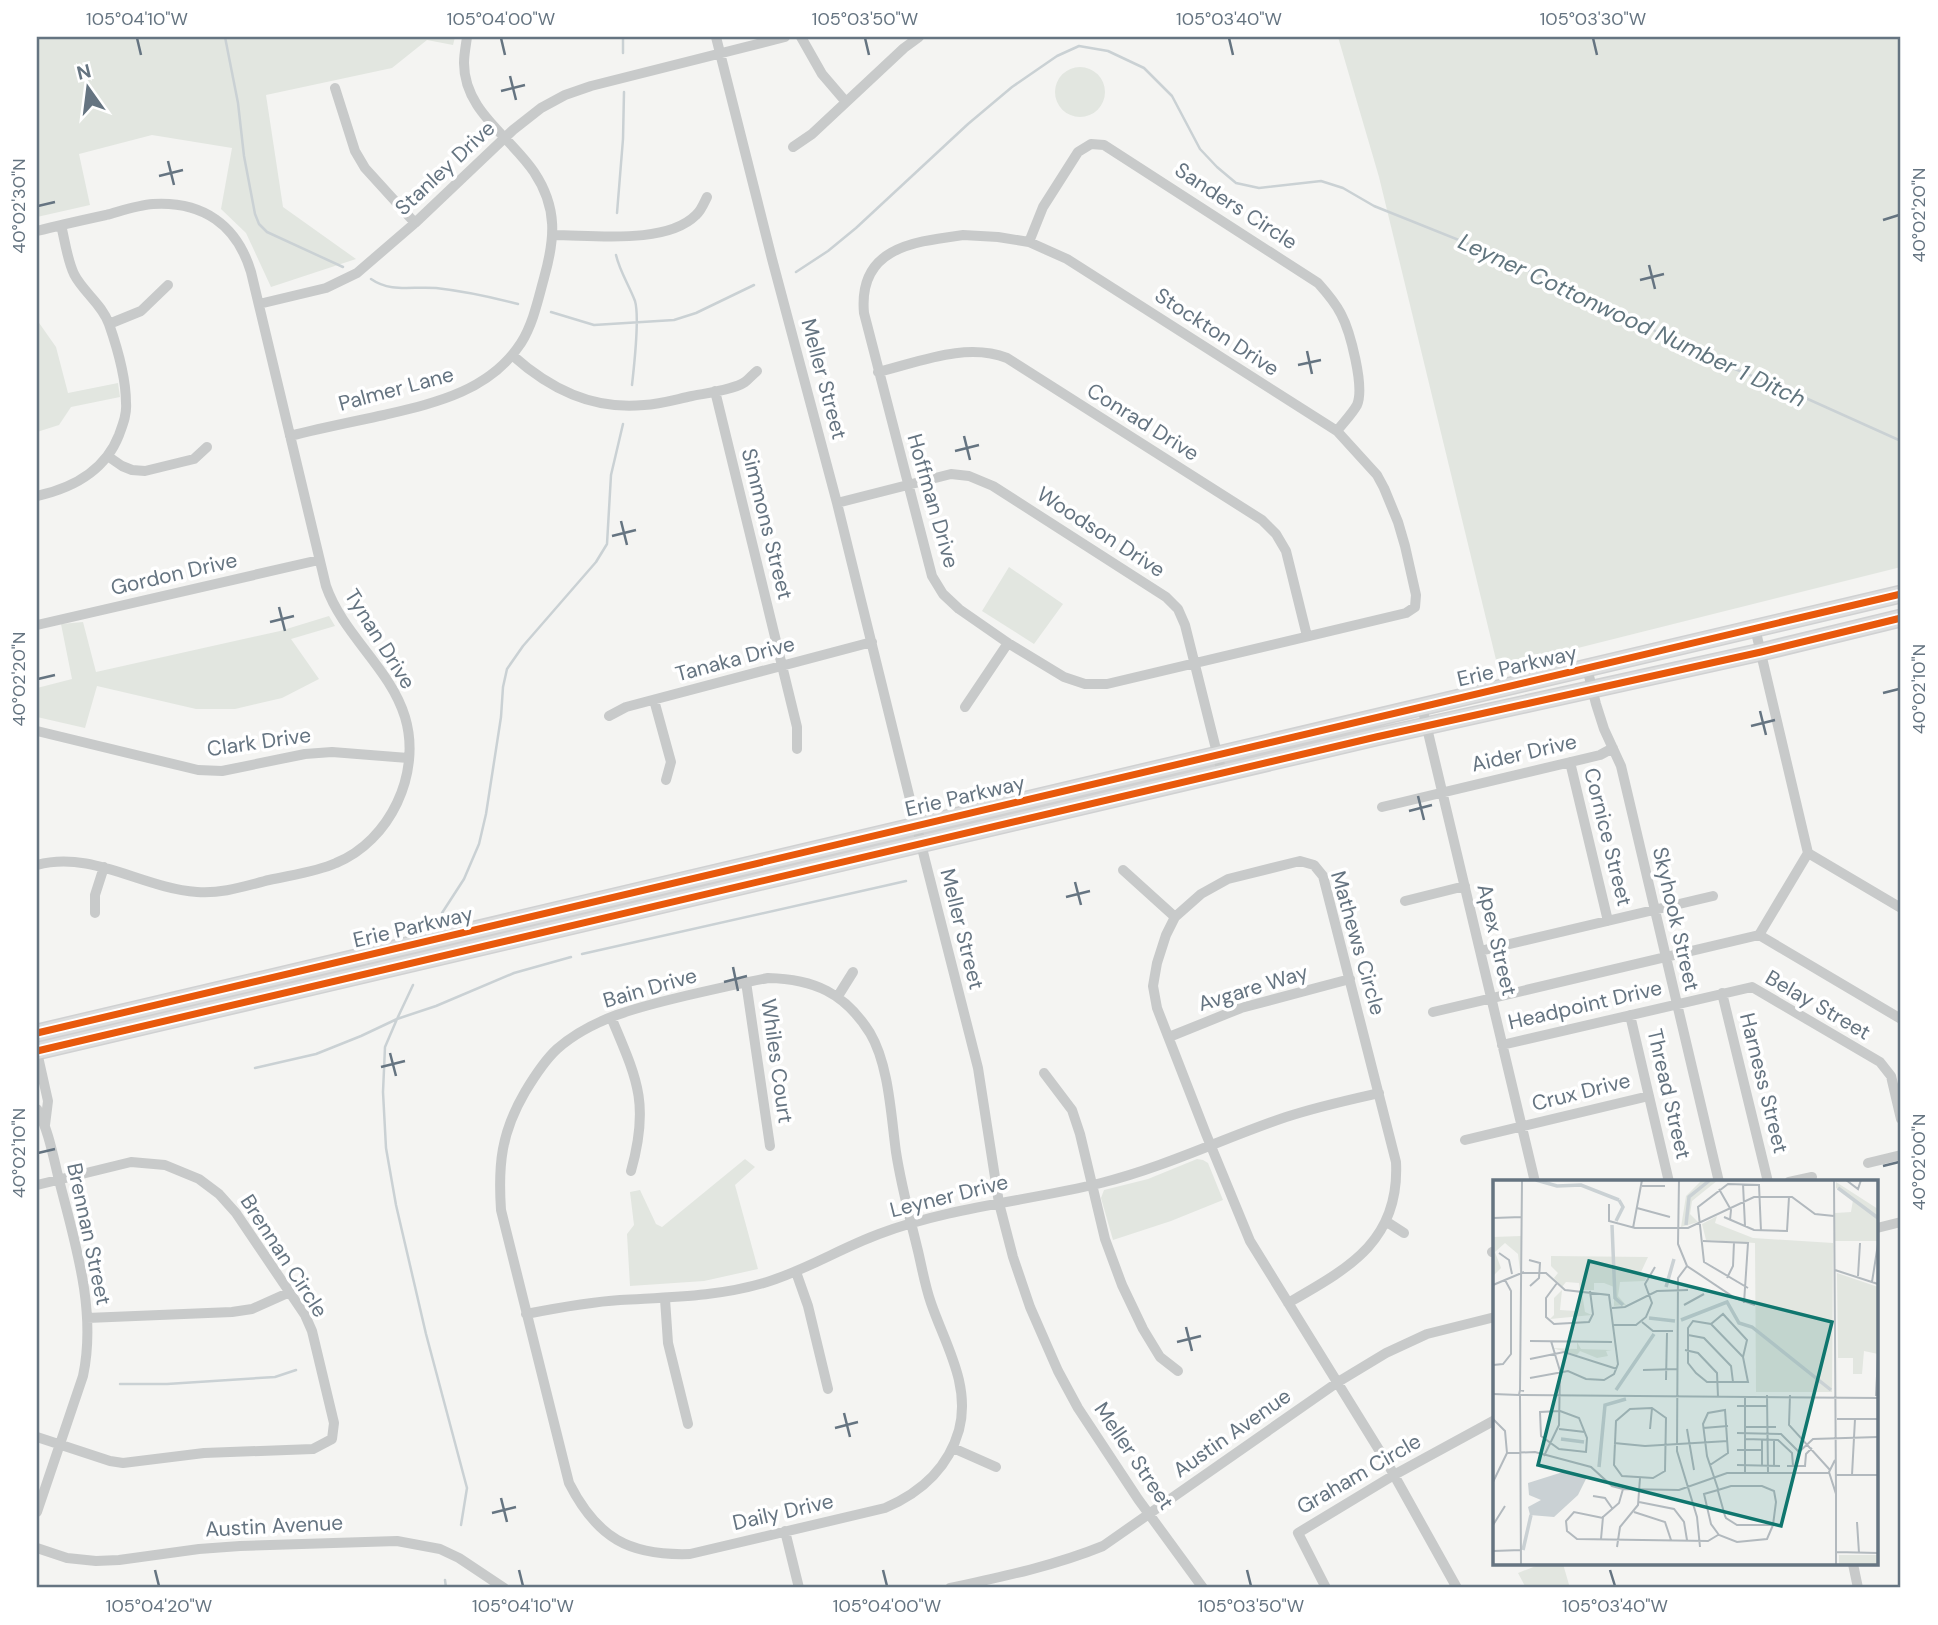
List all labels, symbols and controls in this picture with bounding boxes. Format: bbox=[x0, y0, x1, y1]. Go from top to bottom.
text: 105°04'10"W bbox=[86, 7, 188, 31]
text: 105°04'00"W bbox=[447, 7, 555, 31]
text: 105°03'50"W bbox=[812, 7, 918, 31]
text: 105°03'40"W bbox=[1176, 7, 1282, 31]
text: 105°03'30"W bbox=[1540, 7, 1646, 31]
north arrow bbox=[52, 52, 122, 122]
text: N bbox=[74, 58, 94, 86]
street label: Stanley Drive bbox=[389, 114, 501, 222]
street label: Sanders Circle bbox=[1169, 156, 1303, 256]
text: 40°02'30"N bbox=[7, 158, 31, 254]
text: 40°02'20"N bbox=[1907, 168, 1931, 262]
water label: Leyner Cottonwood Number 1 Ditch bbox=[1453, 226, 1811, 414]
street label: Stockton Drive bbox=[1149, 281, 1285, 383]
street label: Meller Street bbox=[794, 316, 854, 442]
street label: Palmer Lane bbox=[335, 360, 457, 418]
street label: Conrad Drive bbox=[1082, 376, 1204, 468]
street label: Hoffman Drive bbox=[900, 431, 966, 572]
street label: Simmons Street bbox=[735, 446, 799, 602]
street label: Woodson Drive bbox=[1031, 480, 1171, 584]
street label: Gordon Drive bbox=[108, 546, 240, 602]
street label: Tynan Drive bbox=[338, 584, 422, 694]
street label: Tanaka Drive bbox=[672, 630, 798, 688]
text: 40°02'20"N bbox=[7, 632, 31, 726]
street label: Erie Parkway bbox=[1454, 639, 1580, 693]
text: 40°02'10"N bbox=[1907, 644, 1931, 734]
street label: Clark Drive bbox=[205, 721, 313, 763]
street label: Aider Drive bbox=[1469, 727, 1579, 779]
street label: Cornice Street bbox=[1577, 765, 1639, 909]
street label: Erie Parkway bbox=[902, 769, 1028, 823]
street label: Skyhook Street bbox=[1646, 844, 1706, 994]
street label: Meller Street bbox=[933, 866, 991, 992]
street label: Mathews Circle bbox=[1324, 868, 1392, 1018]
street label: Apex Street bbox=[1471, 881, 1523, 999]
street label: Erie Parkway bbox=[350, 900, 476, 954]
street label: Avgare Way bbox=[1195, 958, 1312, 1018]
street label: Bain Drive bbox=[600, 961, 700, 1015]
street label: Belay Street bbox=[1760, 964, 1876, 1046]
street label: Headpoint Drive bbox=[1505, 974, 1665, 1036]
street label: Whiles Court bbox=[754, 997, 800, 1125]
street label: Harness Street bbox=[1733, 1010, 1795, 1156]
street label: Thread Street bbox=[1640, 1026, 1698, 1162]
street label: Crux Drive bbox=[1529, 1066, 1633, 1118]
text: 40°02'10"N bbox=[7, 1108, 31, 1198]
text: 40°02'00"N bbox=[1907, 1113, 1931, 1211]
street label: Brennan Street bbox=[60, 1160, 118, 1308]
street label: Leyner Drive bbox=[887, 1168, 1011, 1224]
inset map bbox=[1493, 1180, 1878, 1566]
street label: Brennan Circle bbox=[234, 1189, 334, 1323]
street label: Austin Avenue bbox=[1167, 1382, 1297, 1484]
street label: Meller Street bbox=[1088, 1397, 1180, 1515]
street label: Graham Circle bbox=[1292, 1427, 1426, 1521]
street label: Daily Drive bbox=[730, 1487, 836, 1537]
street label: Austin Avenue bbox=[204, 1508, 344, 1544]
text: 105°04'20"W bbox=[106, 1594, 212, 1618]
text: 105°04'10"W bbox=[472, 1594, 574, 1618]
text: 105°04'00"W bbox=[833, 1594, 941, 1618]
text: 105°03'50"W bbox=[1198, 1594, 1304, 1618]
text: 105°03'40"W bbox=[1562, 1594, 1668, 1618]

